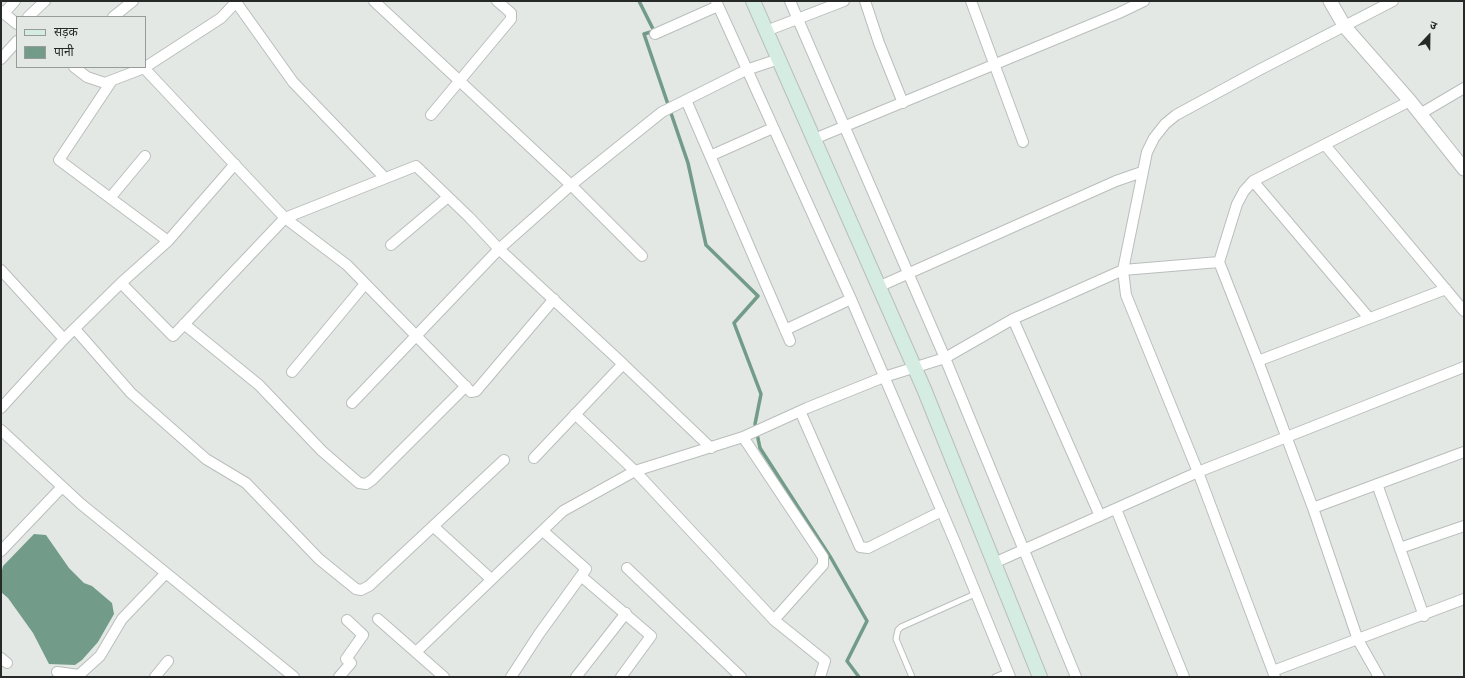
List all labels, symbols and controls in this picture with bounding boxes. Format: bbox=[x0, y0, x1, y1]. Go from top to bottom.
legend bbox=[16, 16, 146, 68]
north arrow bbox=[1409, 16, 1449, 56]
text: उ bbox=[1428, 17, 1439, 33]
text: सड़क bbox=[54, 24, 78, 39]
text: पानी bbox=[54, 44, 74, 59]

